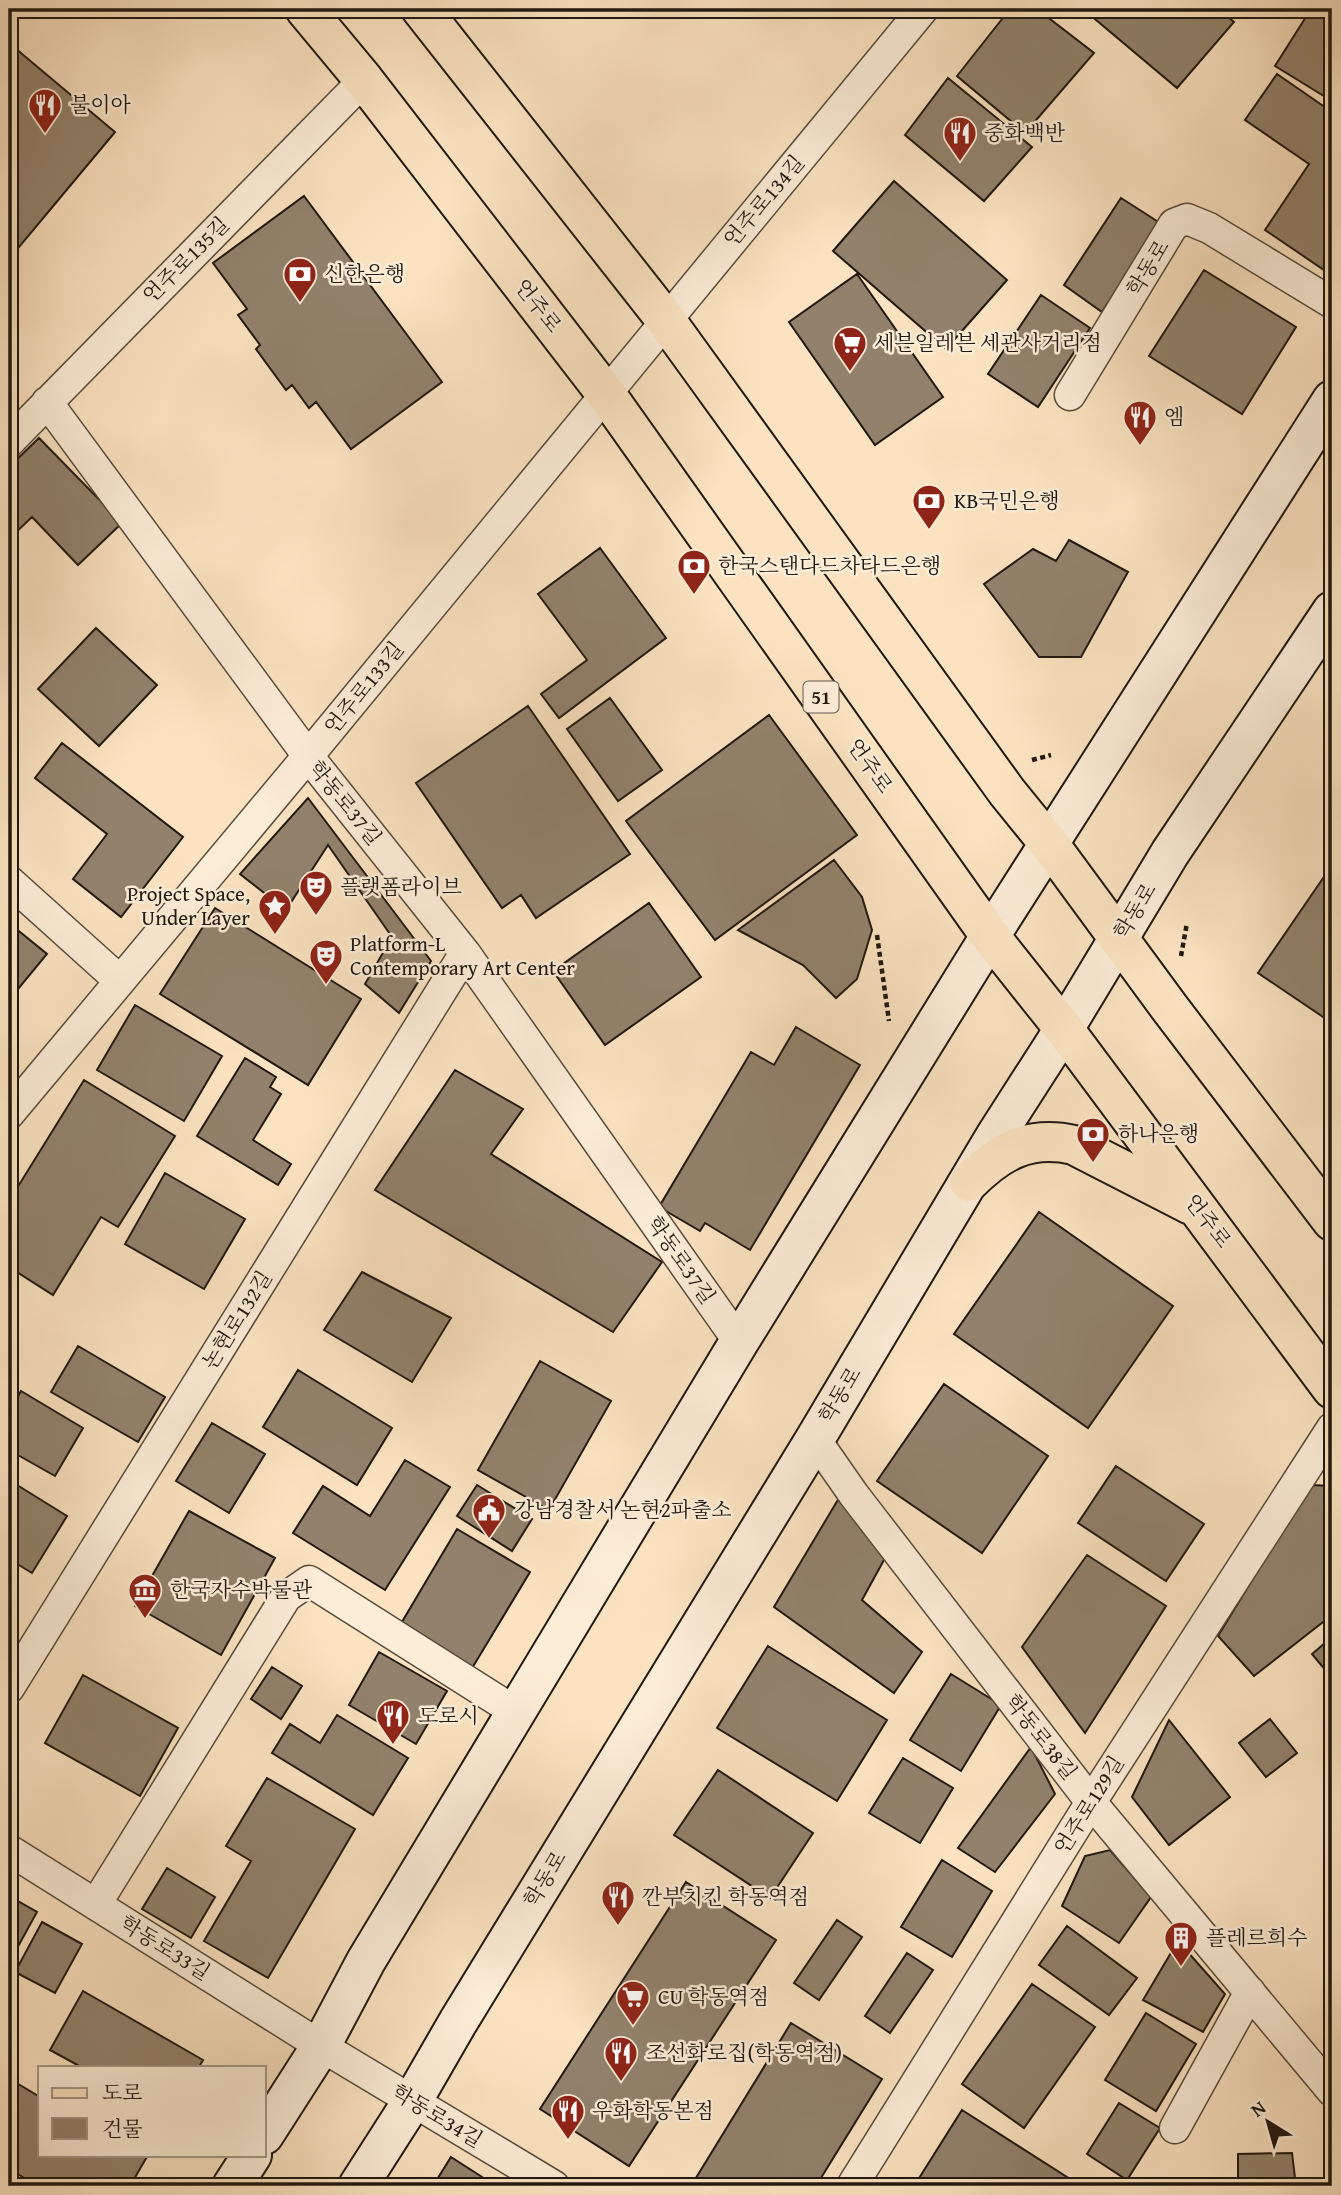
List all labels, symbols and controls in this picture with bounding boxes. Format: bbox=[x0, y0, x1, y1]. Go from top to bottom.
restaurant icon: 불이아 bbox=[26, 86, 64, 135]
place label: 불이아 bbox=[70, 89, 132, 120]
restaurant icon: 중화백반 bbox=[941, 114, 979, 163]
place label: 중화백반 bbox=[984, 117, 1066, 148]
street label: 언주로134길 bbox=[716, 148, 811, 253]
street label: 언주로135길 bbox=[135, 209, 236, 310]
street label: 학동로 bbox=[1119, 234, 1177, 302]
bank icon: 신한은행 bbox=[281, 255, 319, 304]
place label: 신한은행 bbox=[324, 258, 405, 289]
street label: 언주로 bbox=[507, 272, 569, 339]
supermarket icon: 세븐일레븐 세관사거리점 bbox=[831, 324, 869, 373]
place label: 세븐일레븐 세관사거리점 bbox=[874, 327, 1102, 358]
restaurant icon: 엠 bbox=[1121, 398, 1159, 447]
place label: 엠 bbox=[1164, 401, 1184, 432]
bank icon: KB국민은행 bbox=[910, 482, 948, 531]
place label: KB국민은행 bbox=[954, 485, 1059, 516]
bank icon: 한국스탠다드차타드은행 bbox=[675, 547, 713, 596]
place label: 한국스탠다드차타드은행 bbox=[718, 550, 941, 581]
street label: 언주로133길 bbox=[316, 635, 411, 741]
road number: 51 bbox=[804, 682, 838, 712]
street label: 언주로 bbox=[840, 732, 901, 800]
street label: 학동로37길 bbox=[301, 754, 389, 852]
theatre icon: 플랫폼라이브 bbox=[297, 868, 335, 917]
place label: 플랫폼라이브 bbox=[340, 871, 462, 902]
street label: 학동로 bbox=[1106, 877, 1164, 945]
place label: Project Space, Under Layer bbox=[127, 878, 250, 933]
place icon: Project Space, Under Layer bbox=[256, 887, 294, 936]
place label: Platform-L Contemporary Art Center bbox=[350, 928, 575, 983]
theatre icon: Platform-L Contemporary Art Center bbox=[307, 937, 345, 986]
bank icon: 하나은행 bbox=[1074, 1115, 1112, 1164]
place label: 하나은행 bbox=[1118, 1118, 1199, 1149]
street label: 언주로 bbox=[1178, 1187, 1239, 1254]
street label: 학동로37길 bbox=[640, 1209, 723, 1310]
street label: 논현로132길 bbox=[194, 1264, 279, 1375]
street label: 학동로 bbox=[811, 1361, 869, 1429]
public building icon: 강남경찰서 논현2파출소 bbox=[470, 1491, 508, 1540]
place label: 강남경찰서 논현2파출소 bbox=[514, 1494, 732, 1525]
museum icon: 한국자수박물관 bbox=[126, 1571, 164, 1620]
place label: 한국자수박물관 bbox=[170, 1574, 313, 1605]
street label: 학동로38길 bbox=[998, 1687, 1085, 1786]
restaurant icon: 도로시 bbox=[374, 1697, 412, 1746]
place label: 도로시 bbox=[418, 1700, 479, 1731]
street label: 언주로129길 bbox=[1046, 1749, 1131, 1860]
street label: 학동로 bbox=[516, 1845, 574, 1913]
restaurant icon: 깐부치킨 학동역점 bbox=[599, 1878, 637, 1927]
place label: 깐부치킨 학동역점 bbox=[642, 1881, 809, 1912]
street label: 학동로33길 bbox=[114, 1908, 216, 1988]
building icon: 플레르희수 bbox=[1162, 1919, 1200, 1968]
place label: 플레르희수 bbox=[1206, 1922, 1307, 1953]
supermarket icon: CU 학동역점 bbox=[614, 1978, 652, 2027]
place label: CU 학동역점 bbox=[658, 1981, 769, 2012]
restaurant icon: 조선화로집(학동역점) bbox=[602, 2034, 640, 2083]
place label: 조선화로집(학동역점) bbox=[646, 2037, 842, 2068]
legend bbox=[38, 2066, 266, 2156]
street label: 학동로34길 bbox=[386, 2076, 489, 2155]
text: 도로 bbox=[102, 2077, 143, 2108]
north arrow bbox=[1232, 2086, 1302, 2156]
restaurant icon: 우화학동본점 bbox=[549, 2092, 587, 2141]
text: N bbox=[1244, 2093, 1272, 2123]
place label: 우화학동본점 bbox=[592, 2095, 714, 2126]
text: 건물 bbox=[102, 2113, 143, 2144]

